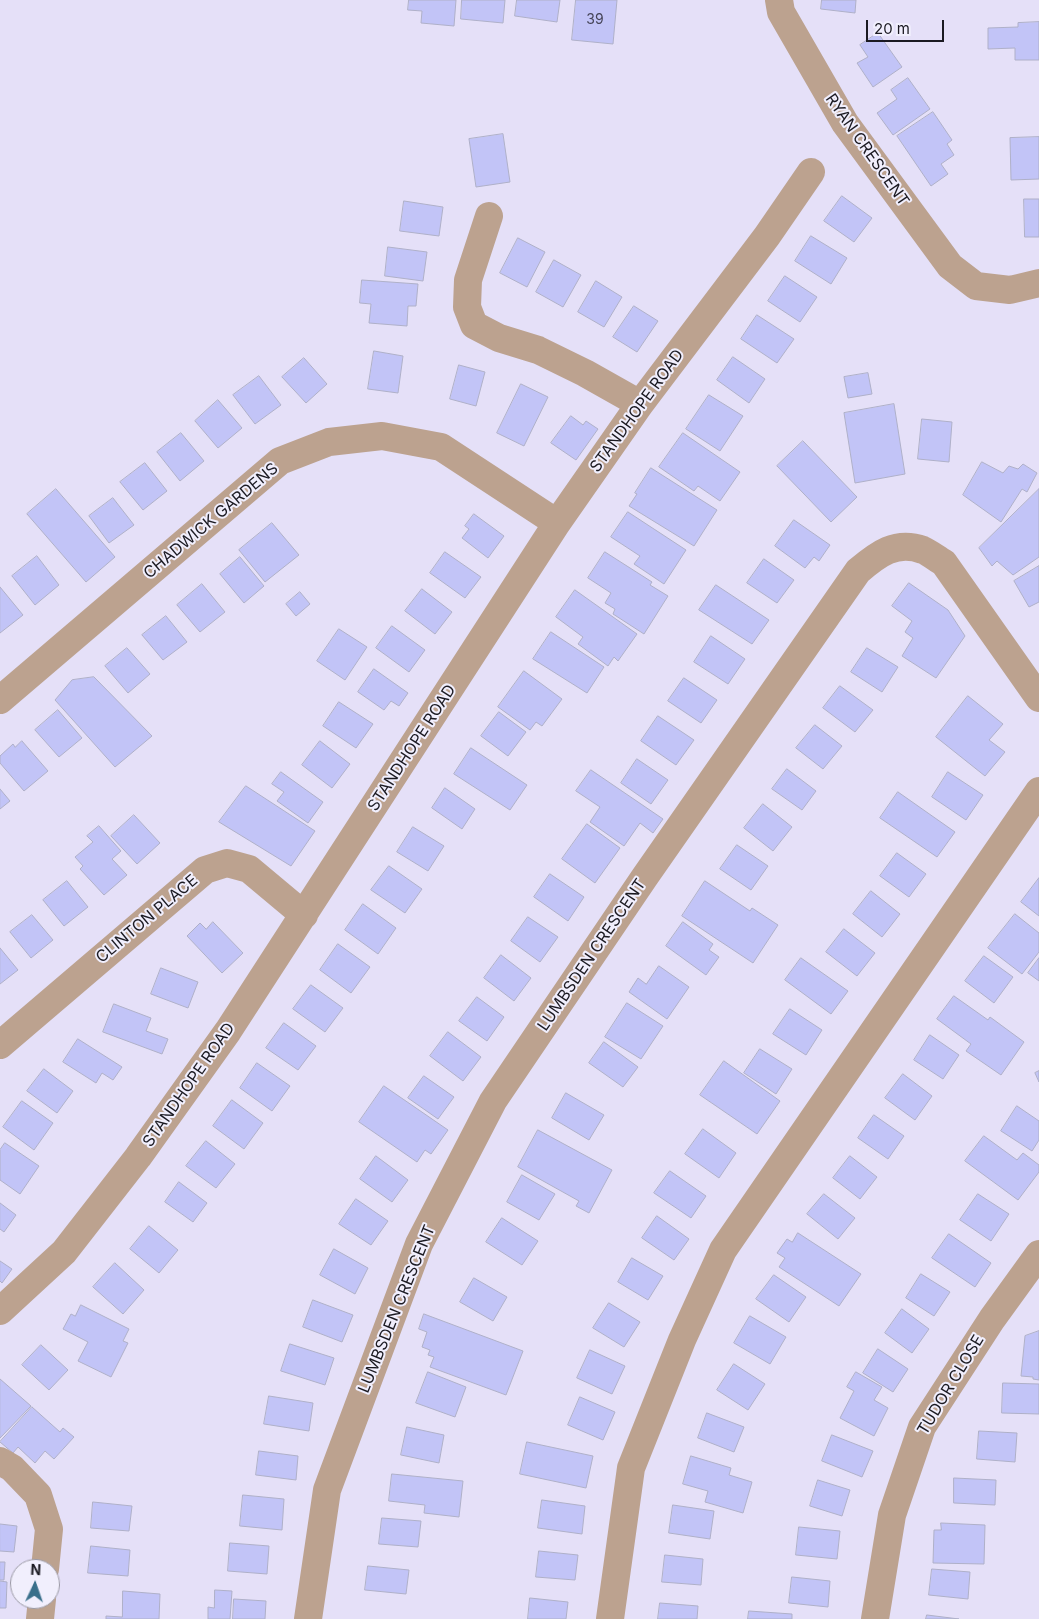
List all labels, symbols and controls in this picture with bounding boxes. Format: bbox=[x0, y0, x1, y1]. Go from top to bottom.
scale bar bbox=[869, 10, 946, 42]
house number: 39 bbox=[586, 12, 604, 28]
text: 20 m bbox=[874, 19, 910, 38]
street label: RYAN CRESCENT bbox=[821, 90, 913, 210]
street label: STANDHOPE ROAD bbox=[586, 346, 688, 476]
street label: CHADWICK GARDENS bbox=[140, 459, 282, 583]
street label: STANDHOPE ROAD bbox=[364, 681, 460, 815]
street label: CLINTON PLACE bbox=[92, 871, 202, 967]
street label: LUMBSDEN CRESCENT bbox=[534, 875, 650, 1035]
street label: STANDHOPE ROAD bbox=[139, 1019, 239, 1151]
street label: LUMBSDEN CRESCENT bbox=[354, 1222, 440, 1396]
street label: TUDOR CLOSE bbox=[914, 1332, 988, 1438]
north arrow bbox=[10, 1559, 60, 1609]
text: N bbox=[30, 1561, 42, 1578]

